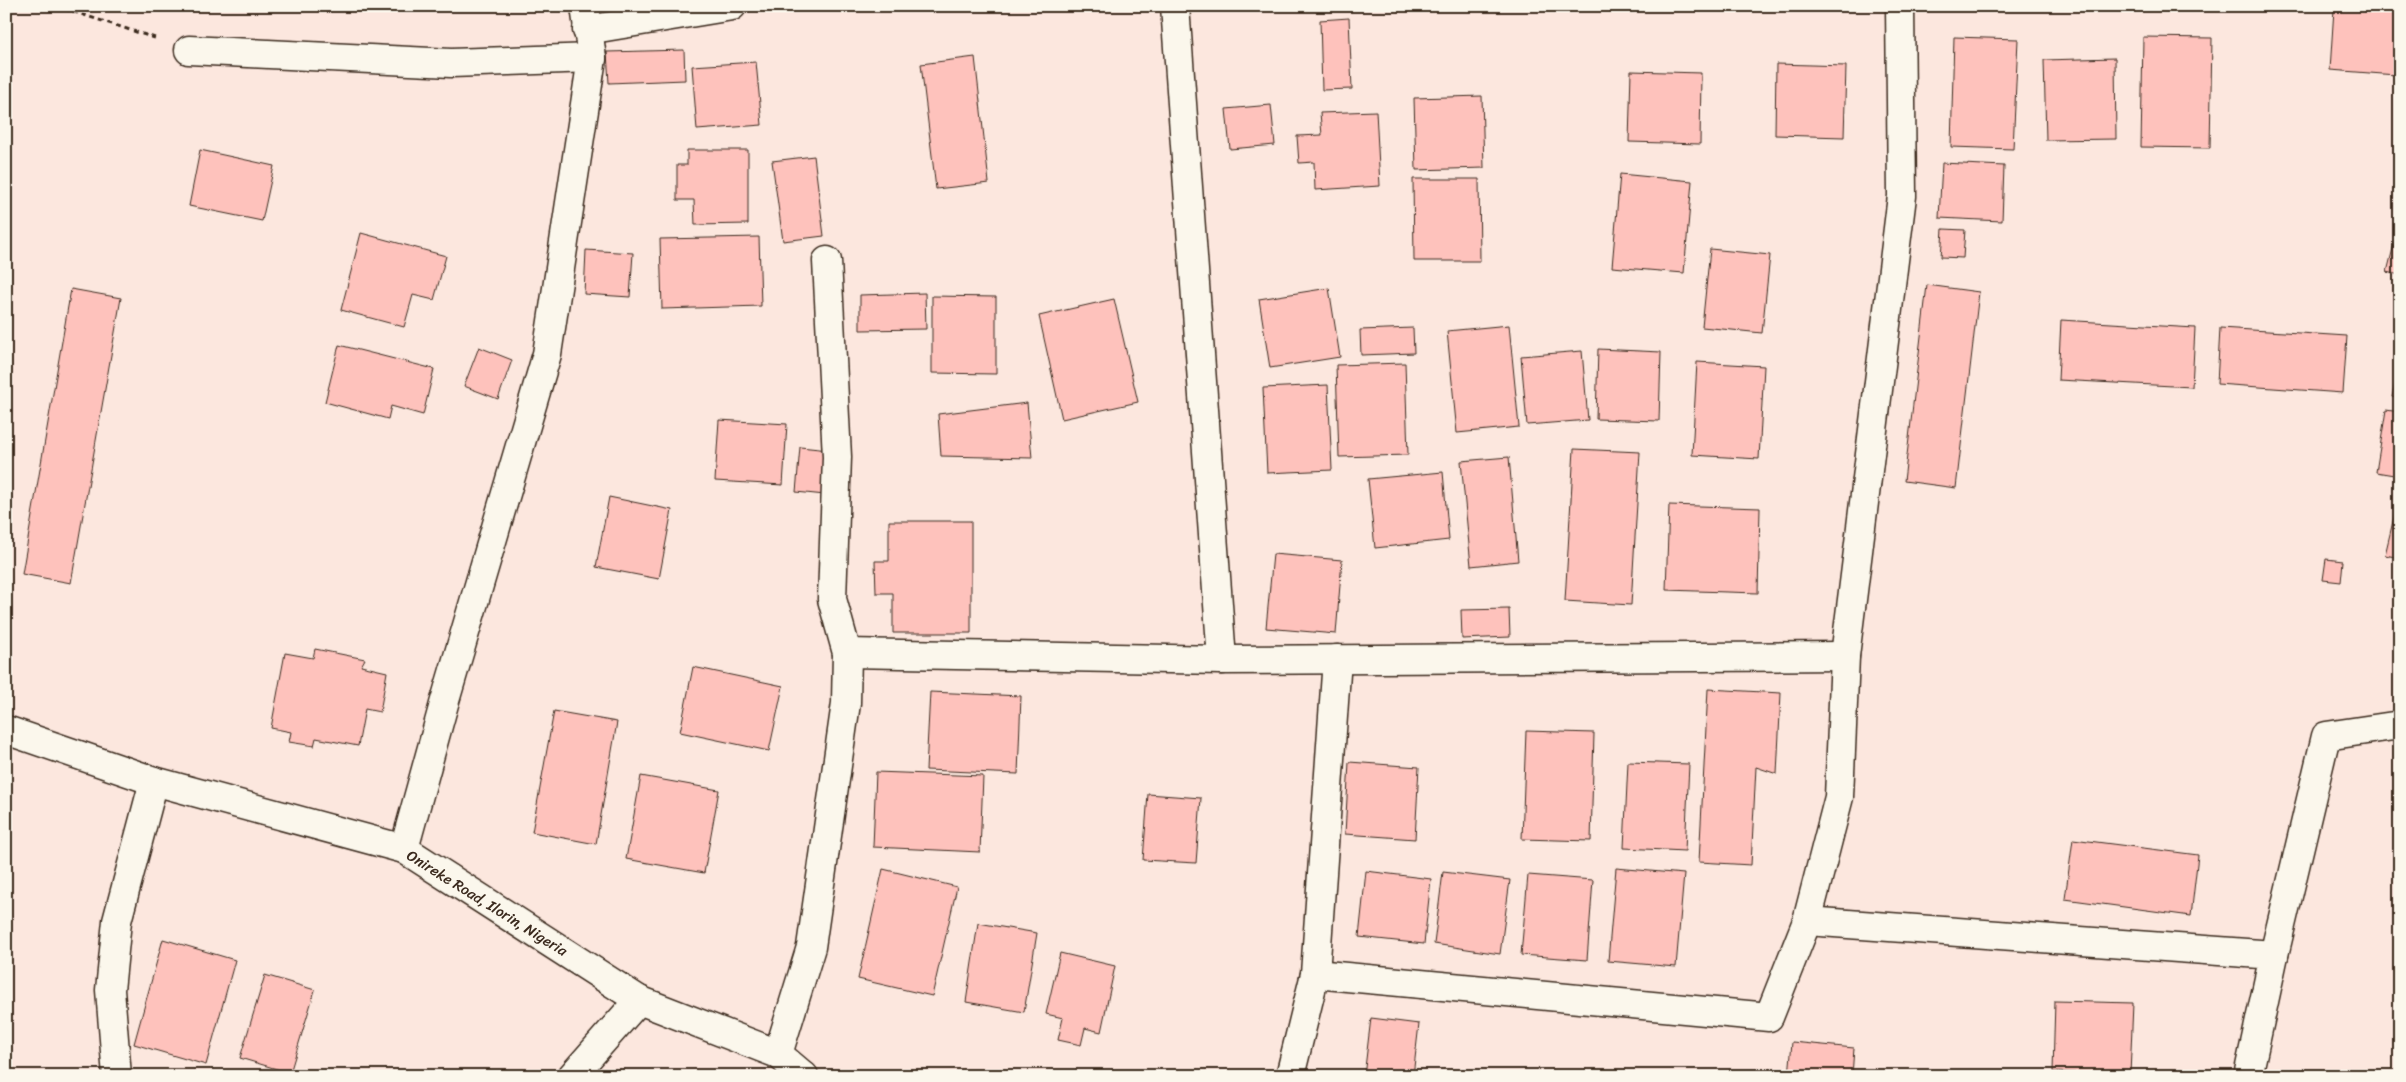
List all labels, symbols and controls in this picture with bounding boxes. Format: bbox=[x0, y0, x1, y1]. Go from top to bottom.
street label: Onireke Road, Ilorin, Nigeria bbox=[401, 843, 573, 964]

